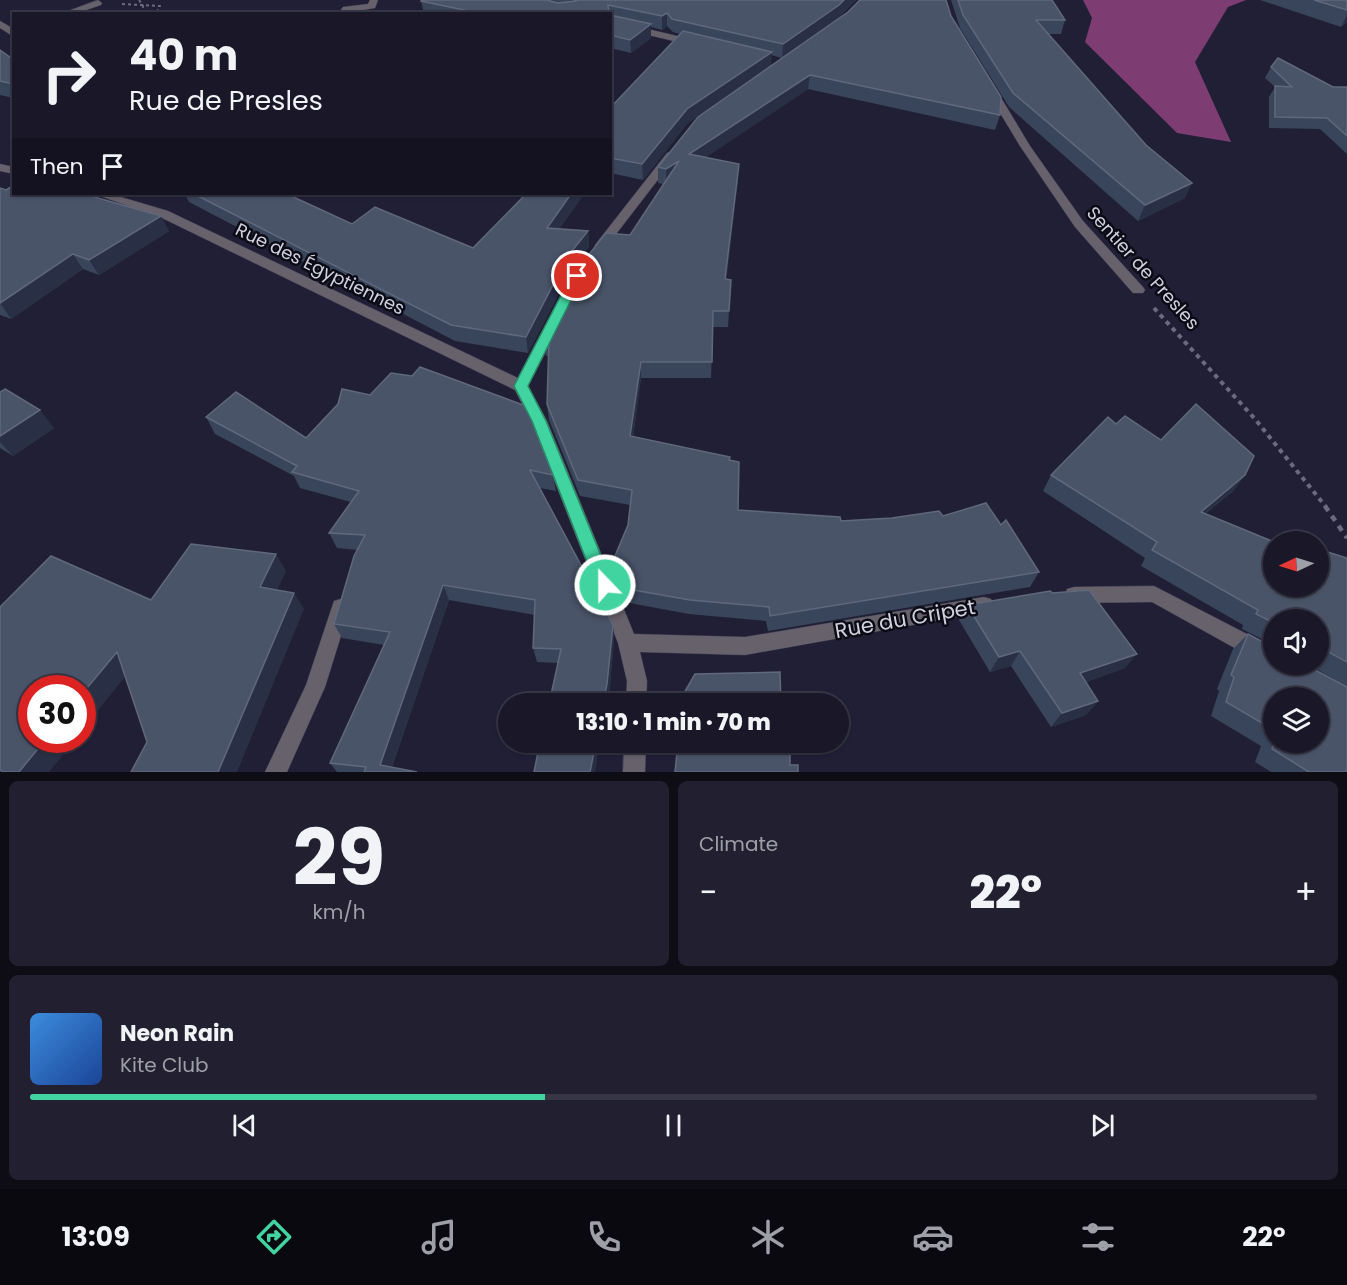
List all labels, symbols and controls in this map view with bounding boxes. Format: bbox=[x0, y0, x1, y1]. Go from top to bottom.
text: 40 m bbox=[129, 26, 238, 85]
icon: right bbox=[30, 36, 108, 114]
text: Rue de Presles bbox=[129, 82, 323, 119]
icon: arrive bbox=[96, 150, 129, 183]
text: Then bbox=[30, 151, 84, 182]
street label: Sentier de Presles bbox=[1081, 201, 1205, 335]
street label: Rue des Égyptiennes bbox=[231, 217, 409, 320]
pin bbox=[551, 250, 602, 301]
icon: arrive bbox=[560, 259, 593, 292]
north arrow bbox=[1263, 531, 1329, 597]
map controls bbox=[1263, 531, 1329, 753]
position arrow bbox=[573, 553, 637, 617]
street label: Rue du Cripet bbox=[832, 592, 977, 645]
button: sound bbox=[1263, 609, 1329, 675]
speed limit sign: 30 bbox=[18, 675, 96, 753]
button: layers bbox=[1263, 687, 1329, 753]
text: 13:10 · 1 min · 70 m bbox=[576, 707, 771, 738]
text: 29 bbox=[293, 803, 385, 912]
text: Climate bbox=[699, 830, 778, 858]
text: 22° bbox=[969, 861, 1042, 924]
text: − bbox=[699, 869, 717, 916]
text: + bbox=[1294, 869, 1317, 916]
text: km/h bbox=[312, 898, 366, 926]
text: Neon Rain bbox=[120, 1018, 234, 1049]
text: Kite Club bbox=[120, 1051, 209, 1079]
icon: previous bbox=[228, 1109, 261, 1142]
icon: pause bbox=[657, 1109, 690, 1142]
icon: next bbox=[1086, 1109, 1119, 1142]
icon: directions bbox=[253, 1216, 295, 1258]
icon: music bbox=[418, 1216, 460, 1258]
icon: phone bbox=[583, 1216, 625, 1258]
icon: climate bbox=[747, 1216, 789, 1258]
icon: car bbox=[912, 1216, 954, 1258]
icon: filters bbox=[1077, 1216, 1119, 1258]
text: 13:09 bbox=[61, 1218, 130, 1255]
text: 22° bbox=[1242, 1218, 1286, 1255]

